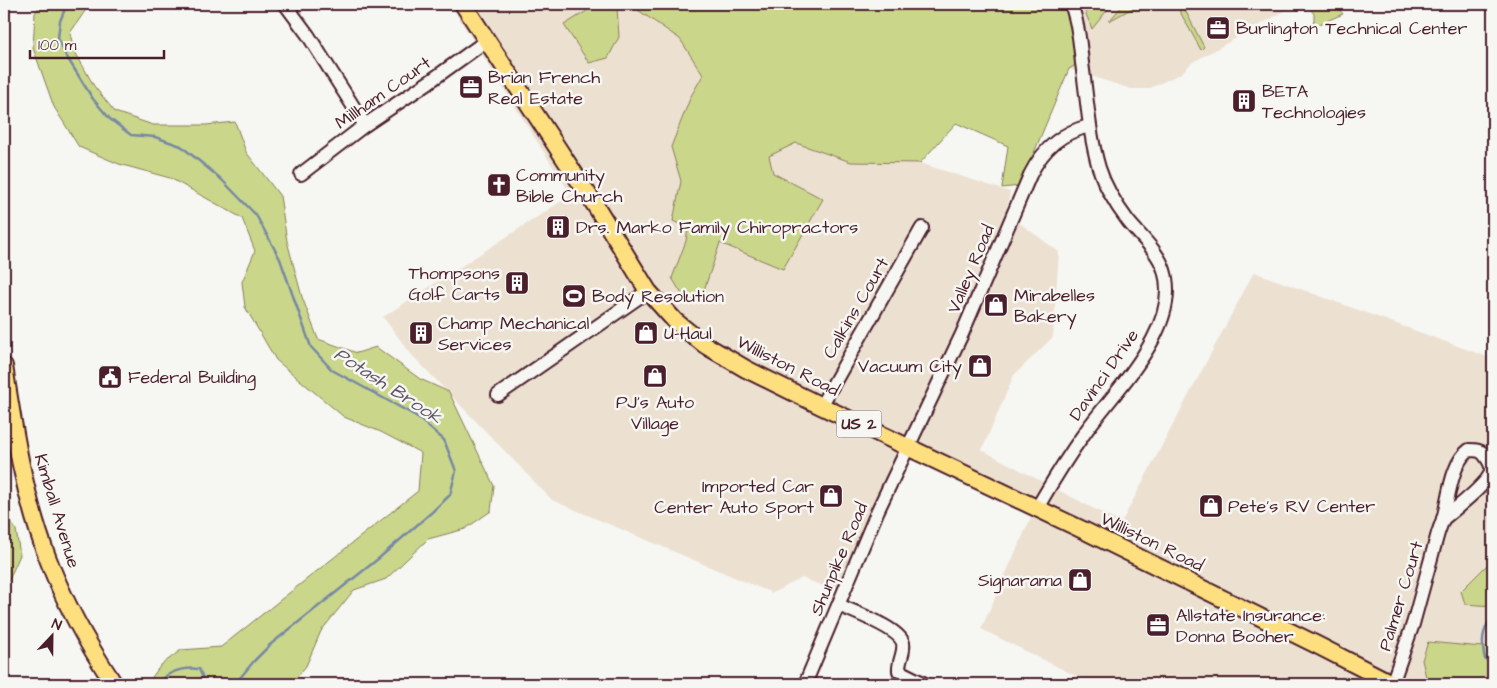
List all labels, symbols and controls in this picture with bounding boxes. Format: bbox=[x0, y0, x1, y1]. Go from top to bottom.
office icon: Burlington Technical Center bbox=[1205, 15, 1231, 41]
place label: Burlington Technical Center bbox=[1236, 16, 1467, 42]
scale bar bbox=[30, 28, 164, 60]
text: 100 m bbox=[38, 35, 77, 56]
street label: Millham Court bbox=[330, 50, 437, 135]
place label: Brian French Real Estate bbox=[488, 65, 600, 111]
office icon: Brian French Real Estate bbox=[458, 74, 484, 100]
place label: BETA Technologies bbox=[1262, 79, 1366, 126]
building icon: BETA Technologies bbox=[1231, 88, 1257, 114]
place label: Community Bible Church bbox=[516, 163, 623, 209]
church icon: Community Bible Church bbox=[486, 172, 512, 198]
building icon: Drs. Marko Family Chiropractors bbox=[545, 214, 571, 240]
place label: Drs. Marko Family Chiropractors bbox=[576, 215, 858, 241]
street label: Valley Road bbox=[941, 221, 1002, 318]
street label: Calkins Court bbox=[817, 252, 895, 363]
place label: Thompsons Golf Carts bbox=[409, 261, 500, 307]
building icon: Thompsons Golf Carts bbox=[504, 270, 530, 296]
sports icon: Body Resolution bbox=[561, 283, 587, 309]
place label: Mirabelles Bakery bbox=[1014, 283, 1095, 330]
place label: Body Resolution bbox=[592, 284, 724, 310]
shop icon: Mirabelles Bakery bbox=[983, 292, 1009, 318]
place label: Champ Mechanical Services bbox=[438, 311, 589, 357]
building icon: Champ Mechanical Services bbox=[408, 320, 434, 346]
shop icon: U-Haul bbox=[633, 320, 659, 346]
place label: U-Haul bbox=[664, 321, 712, 346]
street label: Davinci Drive bbox=[1063, 324, 1145, 426]
street label: Williston Road bbox=[732, 329, 844, 403]
water label: Potash Brook bbox=[329, 341, 448, 431]
shop icon: Vacuum City bbox=[967, 353, 993, 379]
place label: Vacuum City bbox=[858, 354, 962, 380]
shop icon: PJ's Auto Village bbox=[642, 363, 668, 389]
public building icon: Federal Building bbox=[97, 364, 123, 390]
place label: Federal Building bbox=[128, 365, 256, 391]
place label: PJ's Auto Village bbox=[616, 390, 694, 437]
road number: US 2 bbox=[836, 410, 882, 438]
street label: Kimball Avenue bbox=[28, 451, 86, 571]
place label: Imported Car Center Auto Sport bbox=[654, 474, 815, 520]
shop icon: Imported Car Center Auto Sport bbox=[818, 483, 844, 509]
shop icon: Pete's RV Center bbox=[1198, 493, 1224, 519]
place label: Pete's RV Center bbox=[1228, 494, 1375, 519]
street label: Shunpike Road bbox=[804, 499, 874, 619]
street label: Williston Road bbox=[1096, 506, 1208, 578]
street label: Palmer Court bbox=[1372, 537, 1430, 654]
shop icon: Signarama bbox=[1067, 567, 1093, 593]
place label: Signarama bbox=[978, 568, 1062, 594]
place label: Allstate Insurance: Donna Booher bbox=[1176, 603, 1325, 649]
north arrow bbox=[28, 610, 78, 660]
office icon: Allstate Insurance: Donna Booher bbox=[1145, 612, 1171, 638]
text: N bbox=[49, 614, 65, 636]

